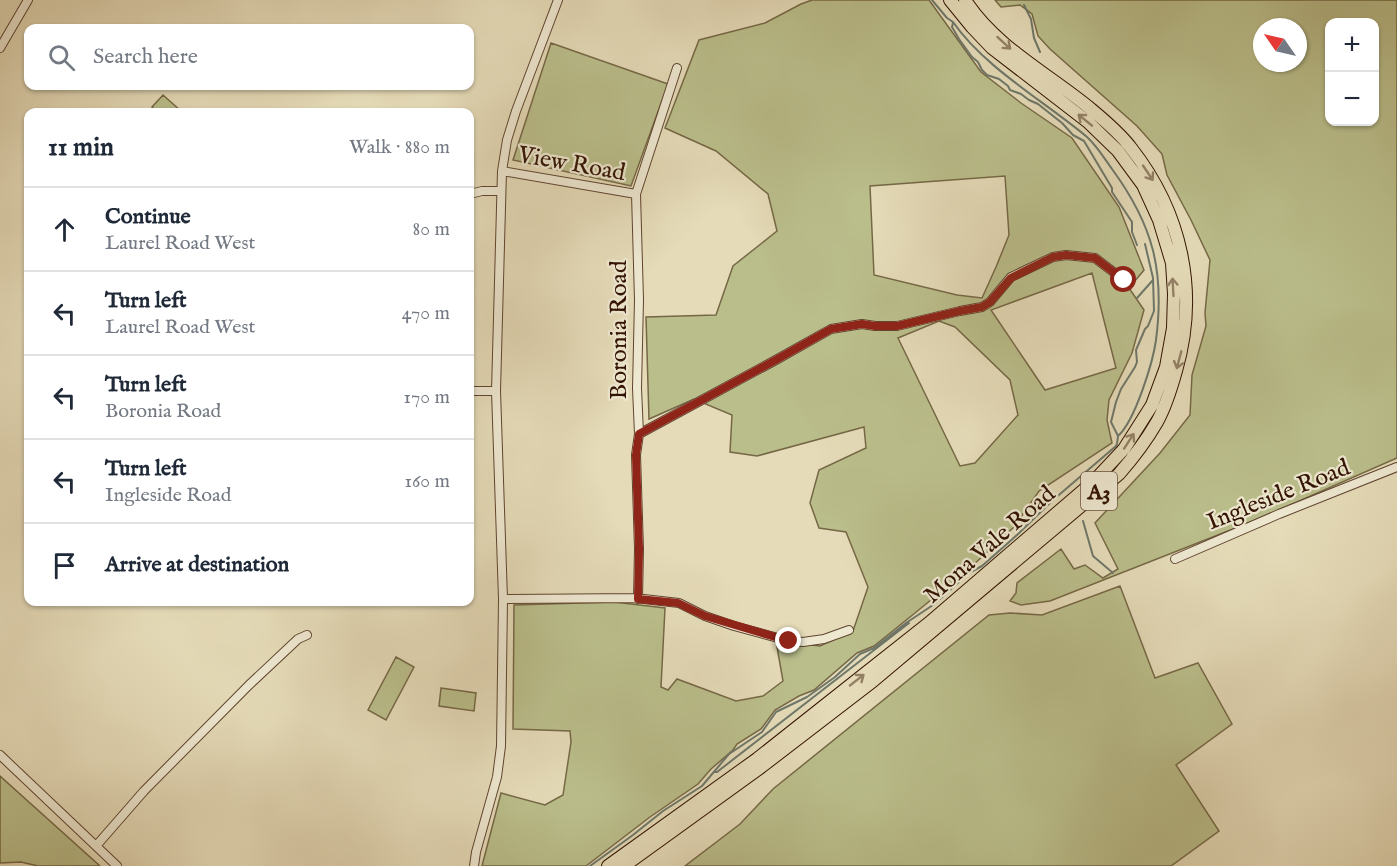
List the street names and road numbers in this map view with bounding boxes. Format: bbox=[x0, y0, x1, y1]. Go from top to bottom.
street label: View Road bbox=[515, 140, 628, 189]
street label: Boronia Road bbox=[604, 260, 635, 400]
street label: Ingleside Road bbox=[1202, 453, 1355, 538]
road number: A3 bbox=[1081, 472, 1117, 510]
street label: Mona Vale Road bbox=[918, 479, 1063, 611]

